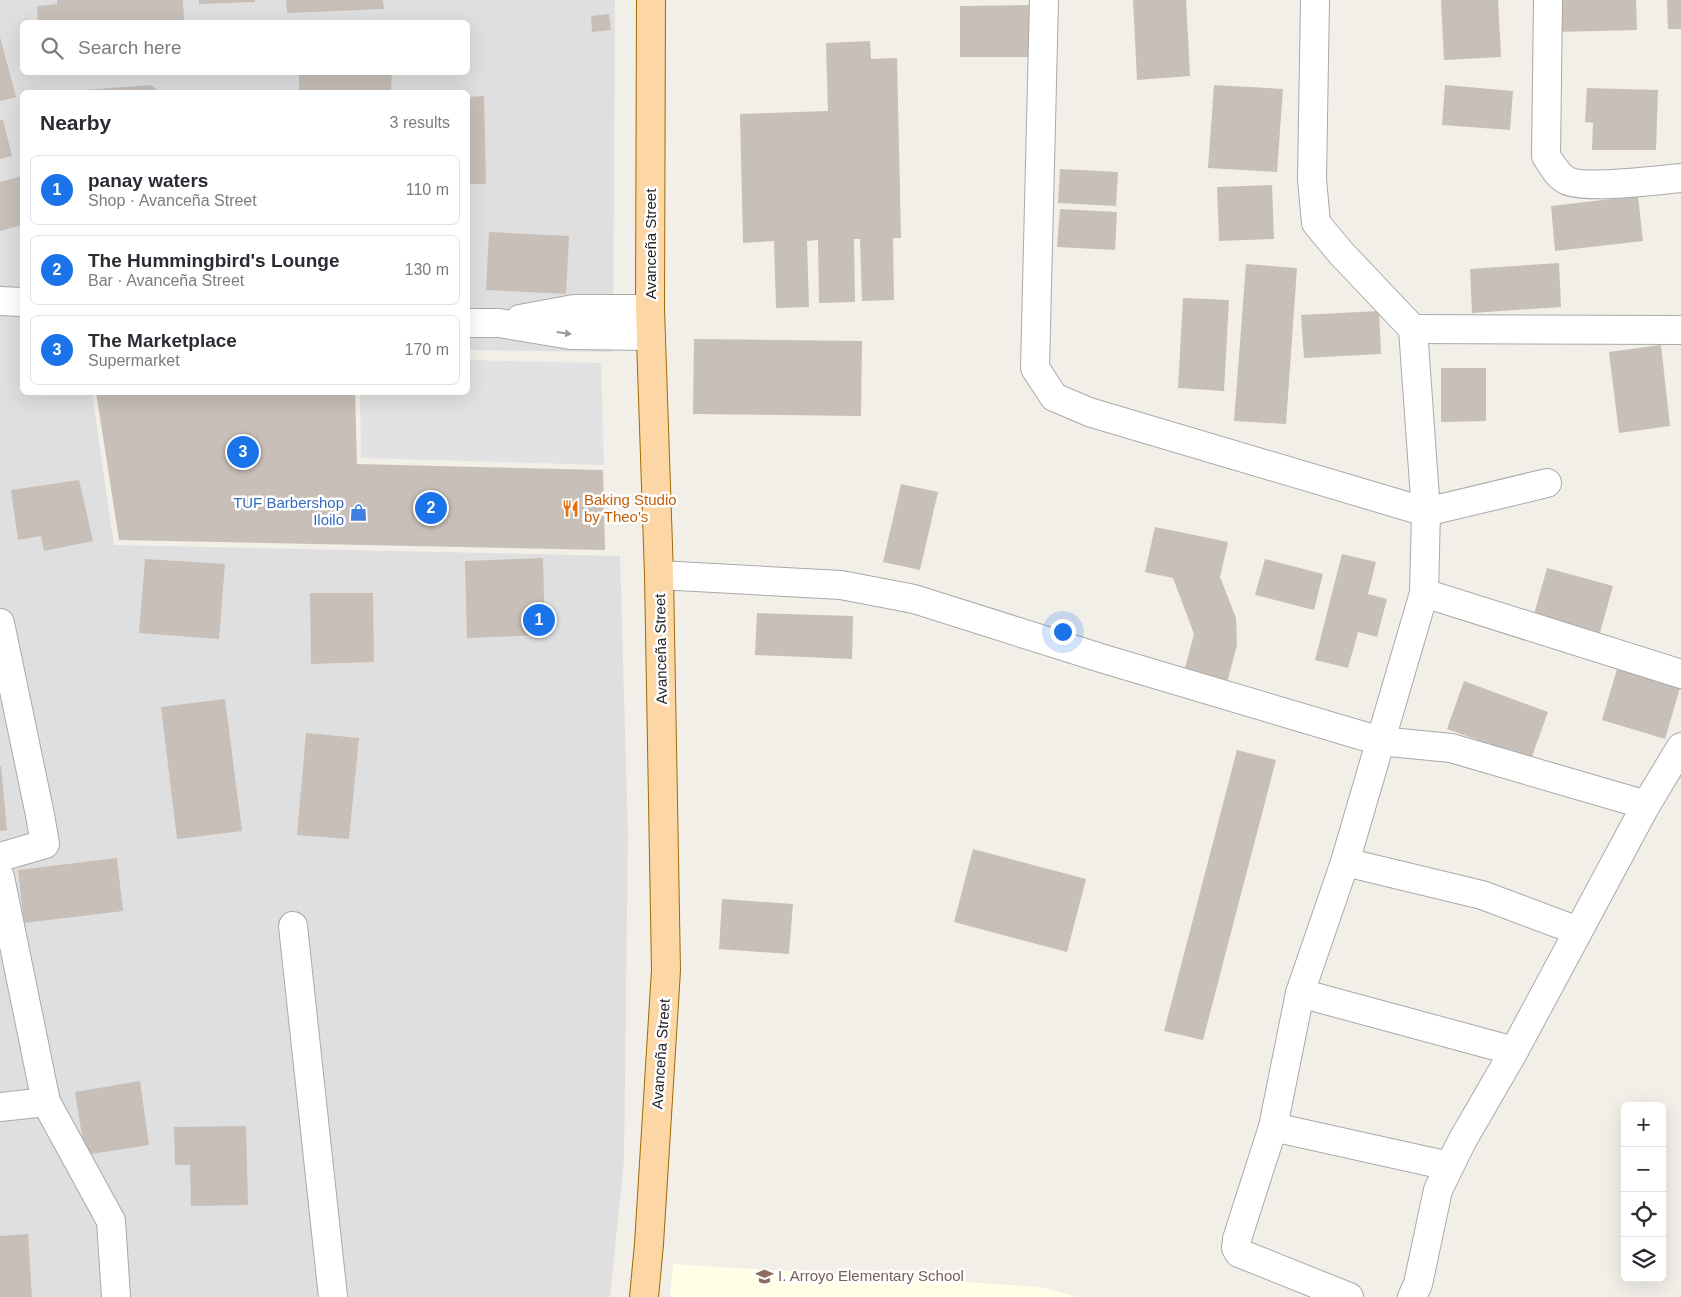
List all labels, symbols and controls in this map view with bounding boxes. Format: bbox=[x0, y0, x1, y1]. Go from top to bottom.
search box bbox=[20, 20, 470, 75]
icon: search bbox=[38, 34, 66, 62]
text: Search here bbox=[78, 37, 182, 58]
text: Nearby bbox=[40, 111, 111, 134]
text: 3 results bbox=[390, 114, 450, 131]
text: panay waters bbox=[88, 170, 208, 191]
text: 1 bbox=[53, 181, 61, 198]
text: 110 m bbox=[406, 181, 449, 198]
street label: Avanceña Street bbox=[642, 188, 659, 299]
text: Shop · Avanceña Street bbox=[88, 192, 257, 209]
text: The Hummingbird's Lounge bbox=[88, 250, 340, 271]
text: 2 bbox=[53, 261, 61, 278]
text: 130 m bbox=[405, 261, 449, 278]
text: Bar · Avanceña Street bbox=[88, 272, 244, 289]
text: The Marketplace bbox=[88, 330, 237, 351]
one-way arrow bbox=[557, 330, 573, 338]
text: 3 bbox=[53, 341, 61, 358]
text: 170 m bbox=[405, 341, 449, 358]
text: Supermarket bbox=[88, 352, 180, 369]
pin: 3 bbox=[227, 433, 259, 471]
pin: 2 bbox=[415, 489, 447, 527]
place label: Baking Studio by Theo's bbox=[584, 491, 677, 525]
place label: TUF Barbershop Iloilo bbox=[233, 494, 344, 528]
restaurant icon: Baking Studio by Theo's bbox=[560, 499, 580, 519]
shop icon: TUF Barbershop Iloilo bbox=[348, 502, 368, 522]
street label: Avanceña Street bbox=[651, 593, 670, 704]
pin: 1 bbox=[523, 601, 555, 639]
your location bbox=[1050, 619, 1076, 645]
street label: Avanceña Street bbox=[648, 997, 673, 1110]
map controls bbox=[1621, 1102, 1666, 1282]
button: + bbox=[1621, 1102, 1666, 1147]
button: − bbox=[1621, 1147, 1666, 1192]
button: locate bbox=[1621, 1192, 1666, 1237]
button: layers bbox=[1621, 1237, 1666, 1282]
school or university icon: I. Arroyo Elementary School bbox=[754, 1266, 774, 1286]
place label: I. Arroyo Elementary School bbox=[778, 1267, 964, 1284]

